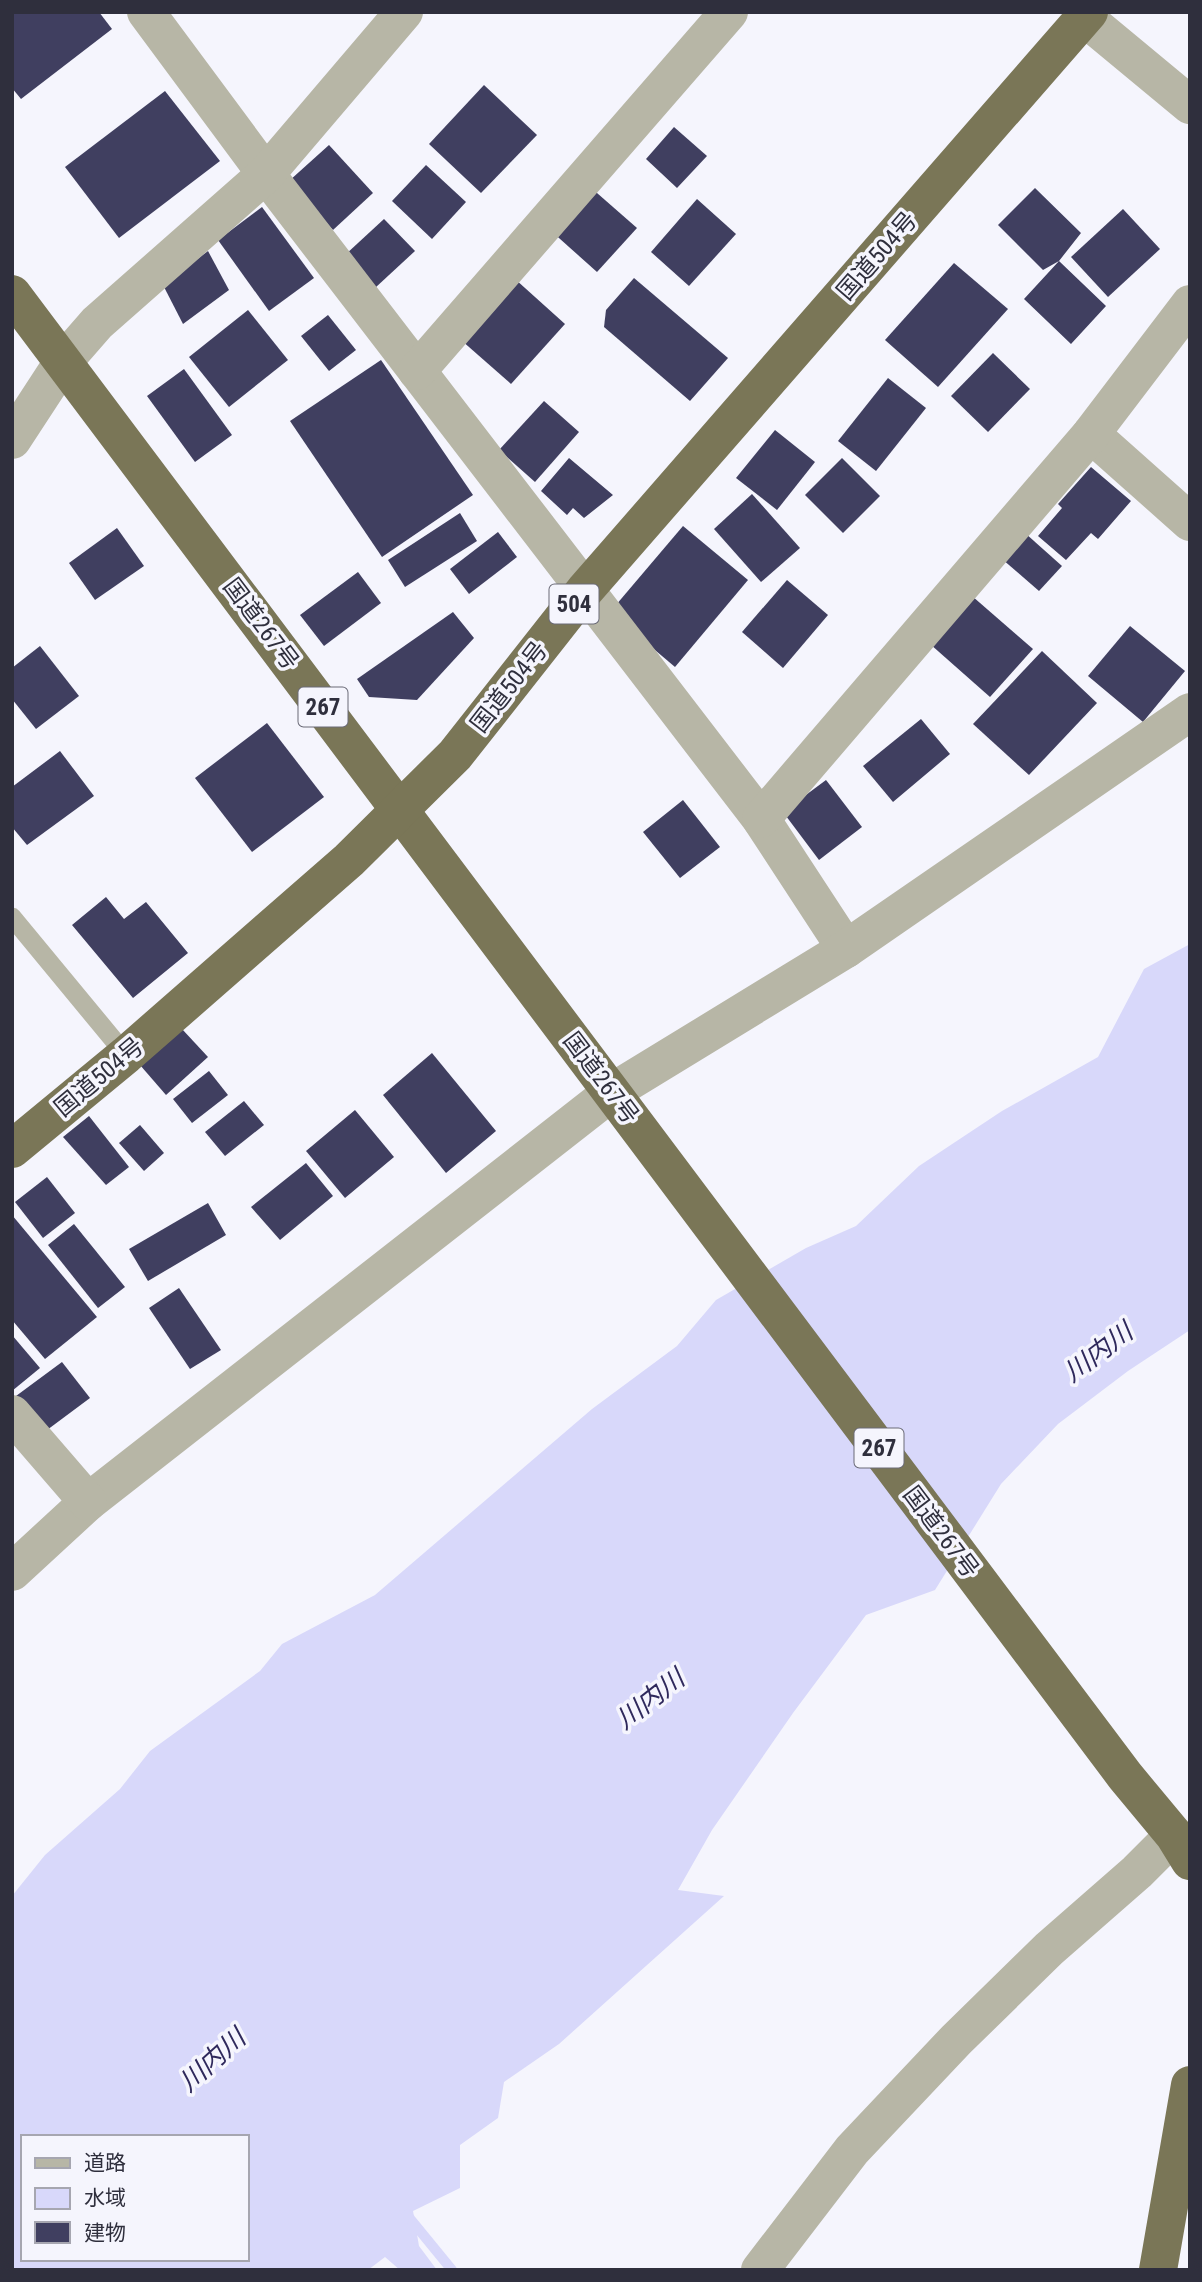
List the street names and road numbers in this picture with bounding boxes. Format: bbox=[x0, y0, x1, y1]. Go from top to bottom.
street label: 国道504号 bbox=[831, 206, 923, 306]
street label: 国道267号 bbox=[217, 573, 305, 675]
road number: 504 bbox=[550, 584, 598, 624]
street label: 国道504号 bbox=[465, 636, 553, 738]
road number: 267 bbox=[298, 688, 348, 726]
street label: 国道267号 bbox=[557, 1027, 645, 1129]
street label: 国道504号 bbox=[49, 1032, 149, 1122]
road number: 267 bbox=[854, 1428, 903, 1468]
street label: 国道267号 bbox=[897, 1481, 985, 1583]

